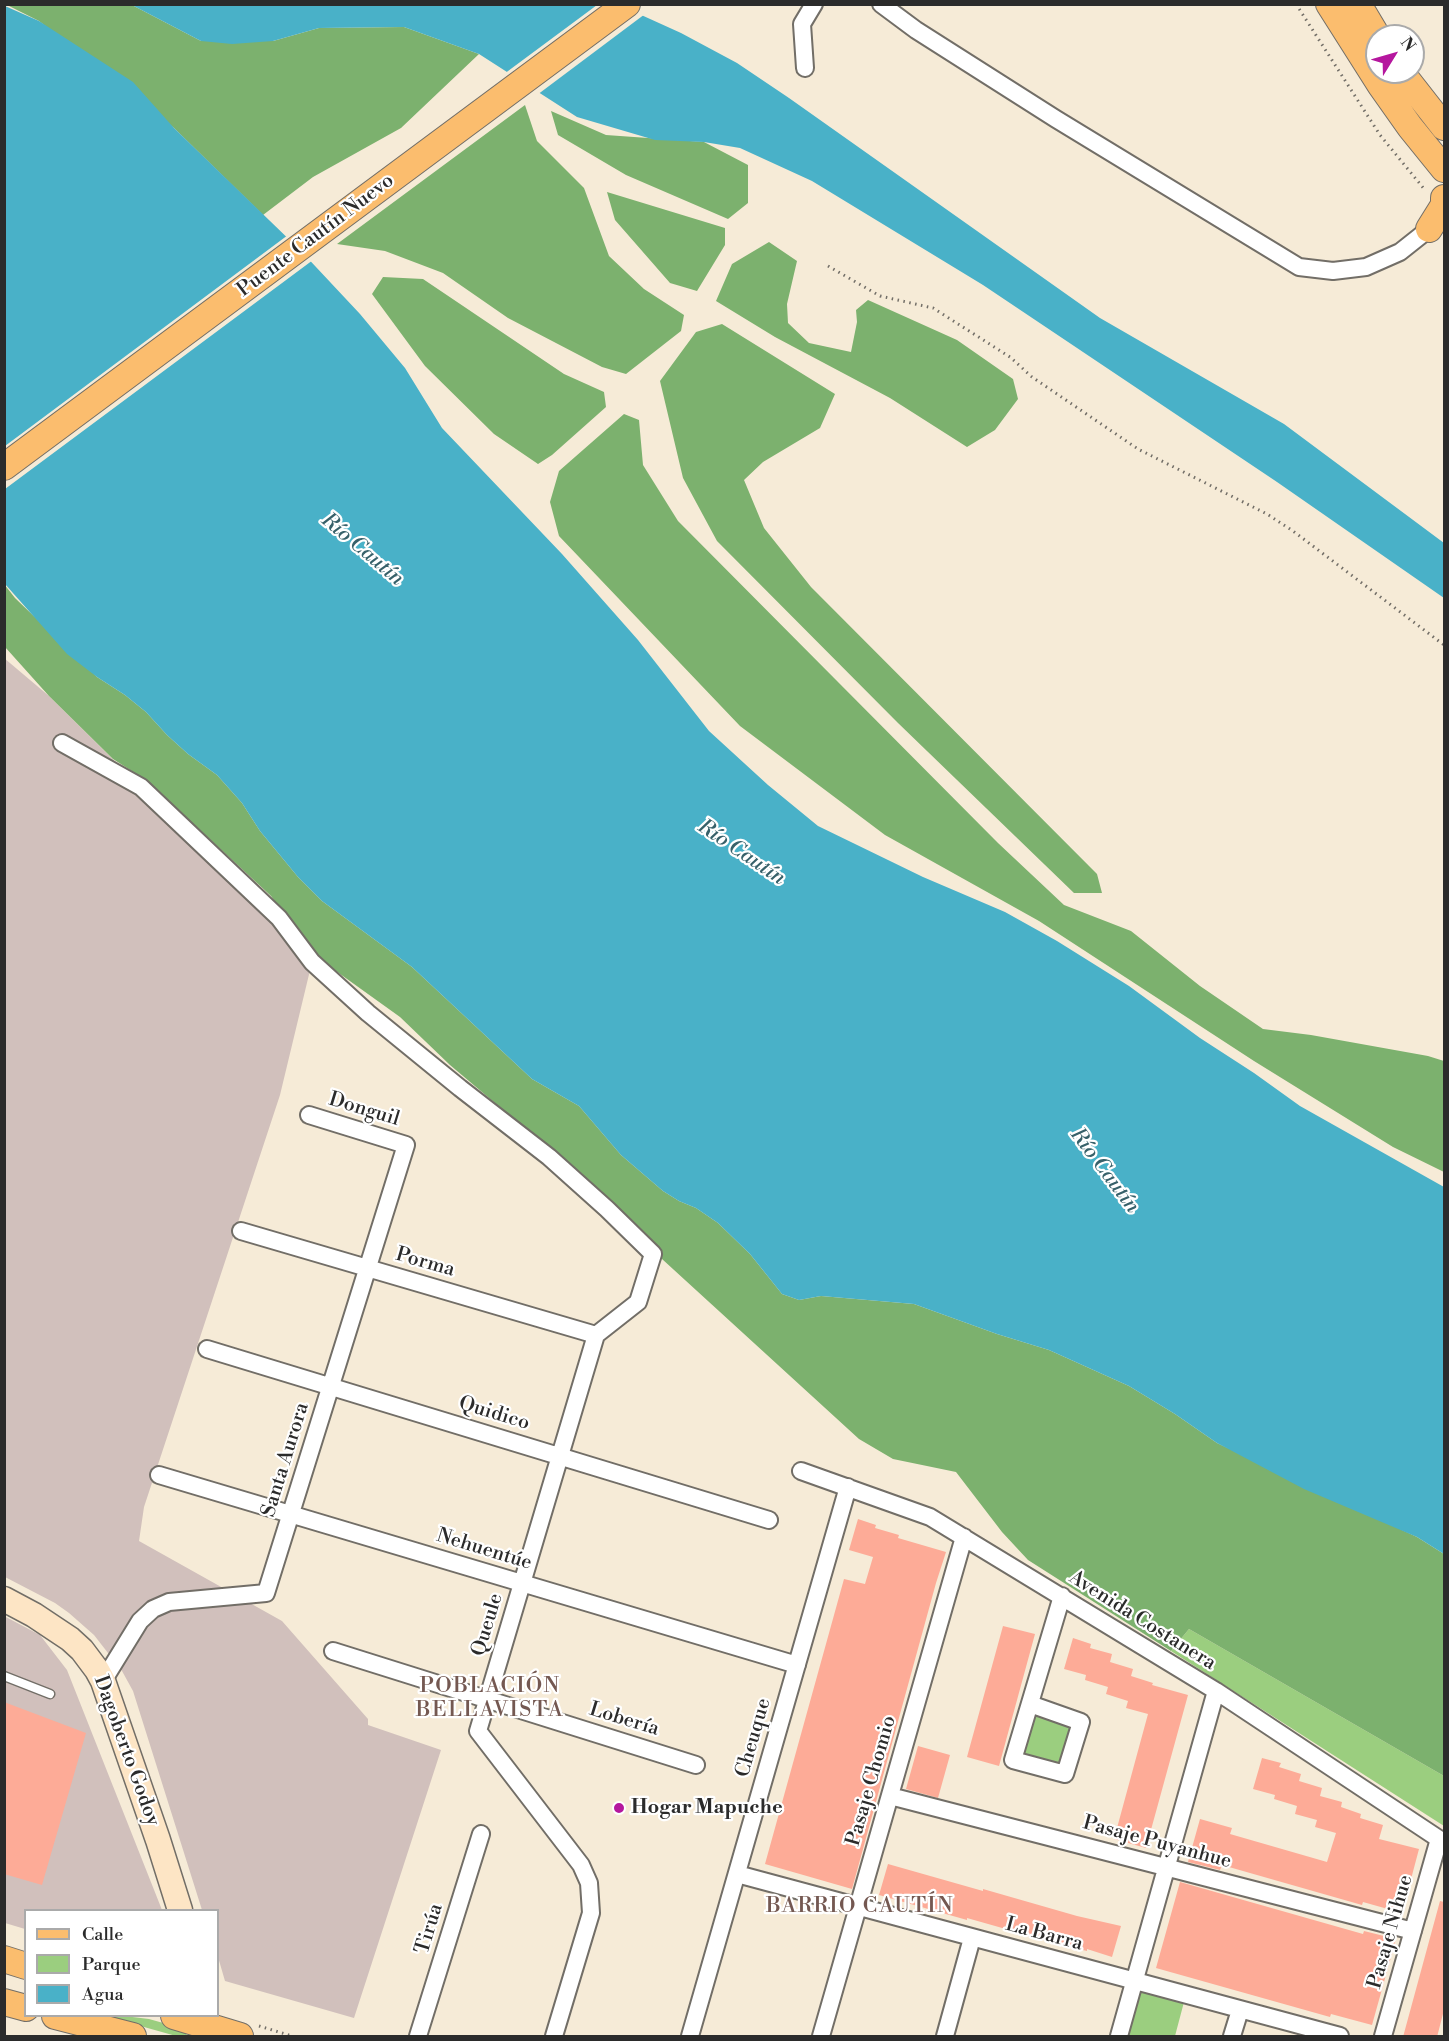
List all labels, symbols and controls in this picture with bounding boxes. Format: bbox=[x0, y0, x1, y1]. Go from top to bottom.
north arrow bbox=[1365, 24, 1425, 84]
text: N bbox=[1396, 33, 1420, 55]
street label: Puente Cautín Nuevo bbox=[233, 169, 399, 303]
water label: Río Cautín bbox=[316, 508, 408, 592]
water label: Río Cautín bbox=[692, 815, 790, 891]
street label: Donguil bbox=[326, 1088, 402, 1132]
water label: Río Cautín bbox=[1064, 1123, 1144, 1219]
street label: Porma bbox=[393, 1243, 457, 1283]
street label: Quidico bbox=[456, 1392, 532, 1436]
street label: Santa Aurora bbox=[257, 1400, 315, 1520]
street label: Nehuentúe bbox=[433, 1524, 535, 1576]
street label: Avenida Costanera bbox=[1064, 1566, 1220, 1676]
street label: Queule bbox=[467, 1591, 509, 1659]
street label: Dagoberto Godoy bbox=[88, 1673, 164, 1829]
district label: POBLACIÓN BELLAVISTA bbox=[416, 1674, 564, 1724]
street label: Cheuque bbox=[731, 1696, 777, 1780]
street label: Lobería bbox=[586, 1698, 662, 1742]
street label: Pasaje Chomio bbox=[842, 1713, 902, 1849]
place label: Hogar Mapuche bbox=[631, 1796, 783, 1820]
marker: Hogar Mapuche bbox=[612, 1801, 626, 1815]
street label: Pasaje Puyanhue bbox=[1080, 1812, 1234, 1874]
street label: Pasaje Nihue bbox=[1363, 1872, 1419, 1992]
district label: BARRIO CAUTÍN bbox=[766, 1894, 954, 1920]
street label: Tirúa bbox=[411, 1901, 449, 1957]
legend bbox=[24, 1909, 219, 2017]
street label: La Barra bbox=[1003, 1913, 1085, 1957]
text: Calle bbox=[82, 1923, 123, 1946]
text: Parque bbox=[82, 1953, 141, 1976]
text: Agua bbox=[82, 1983, 124, 2006]

